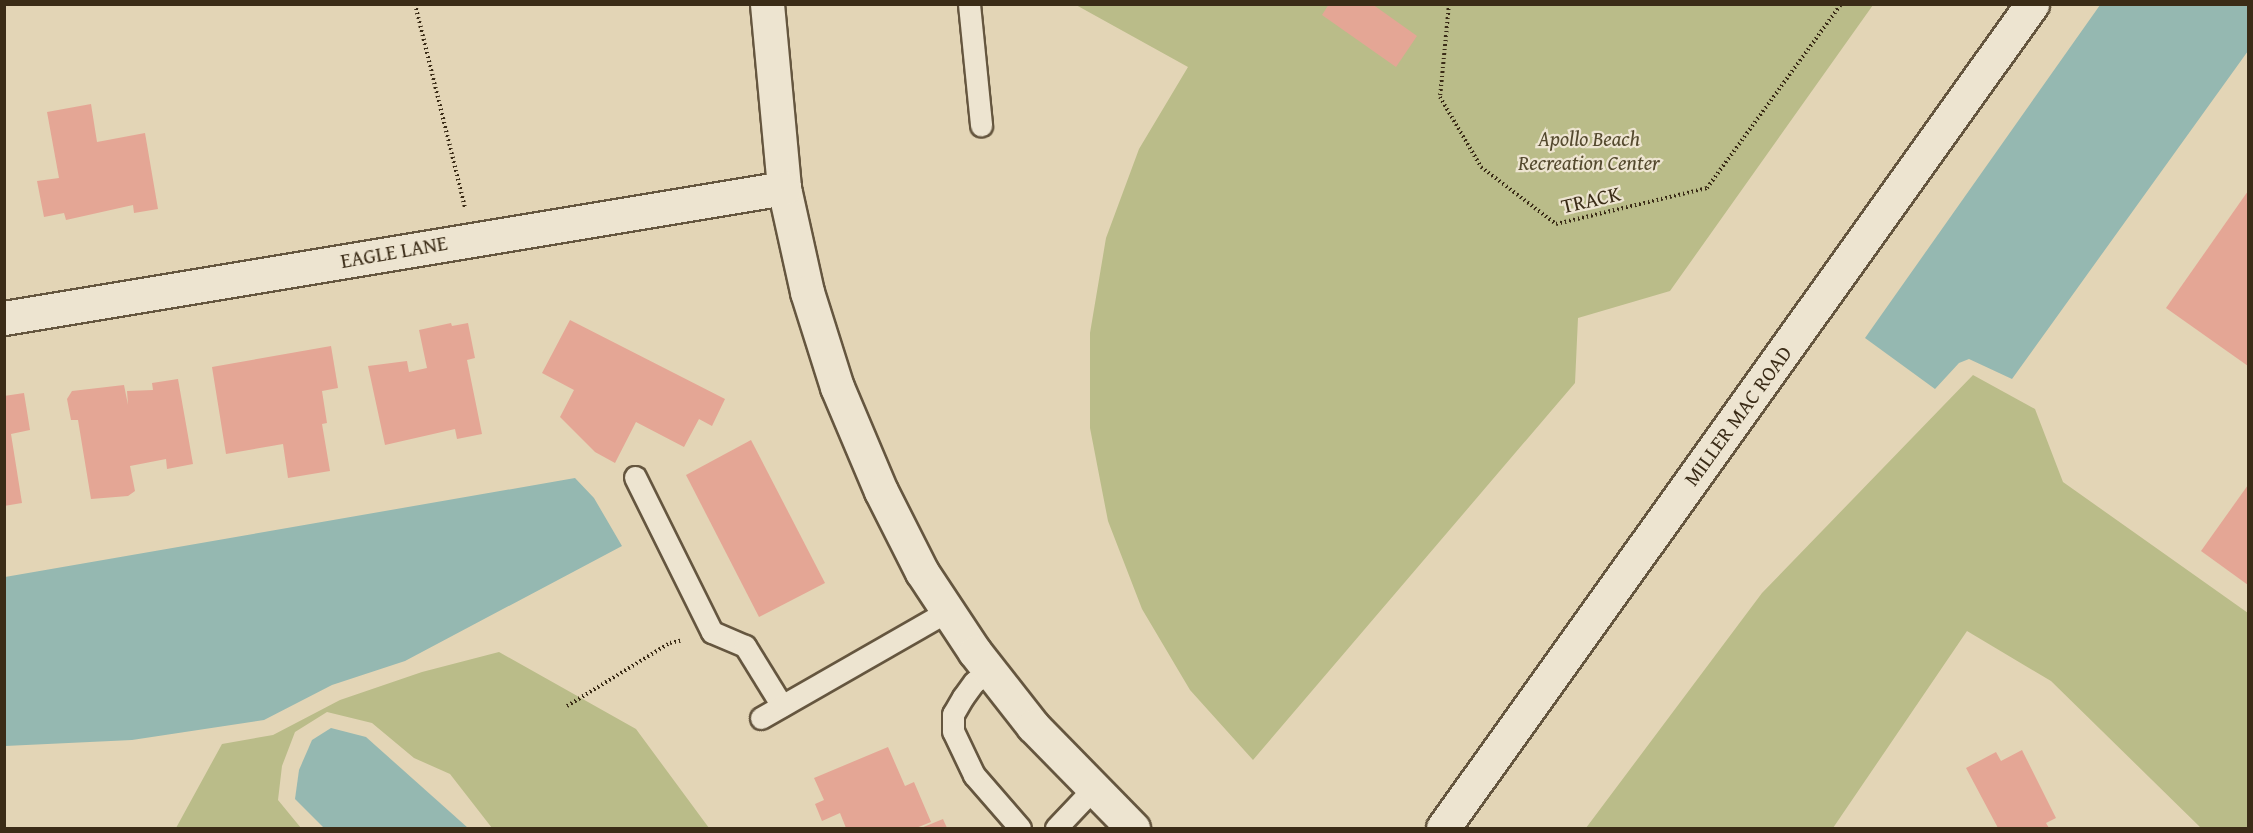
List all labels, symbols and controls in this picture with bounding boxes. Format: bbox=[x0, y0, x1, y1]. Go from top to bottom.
park label: Apollo Beach Recreation Center bbox=[1518, 126, 1660, 176]
street label: TRACK bbox=[1559, 181, 1623, 219]
street label: EAGLE LANE bbox=[339, 230, 449, 274]
street label: MILLER MAC ROAD bbox=[1679, 341, 1797, 491]

